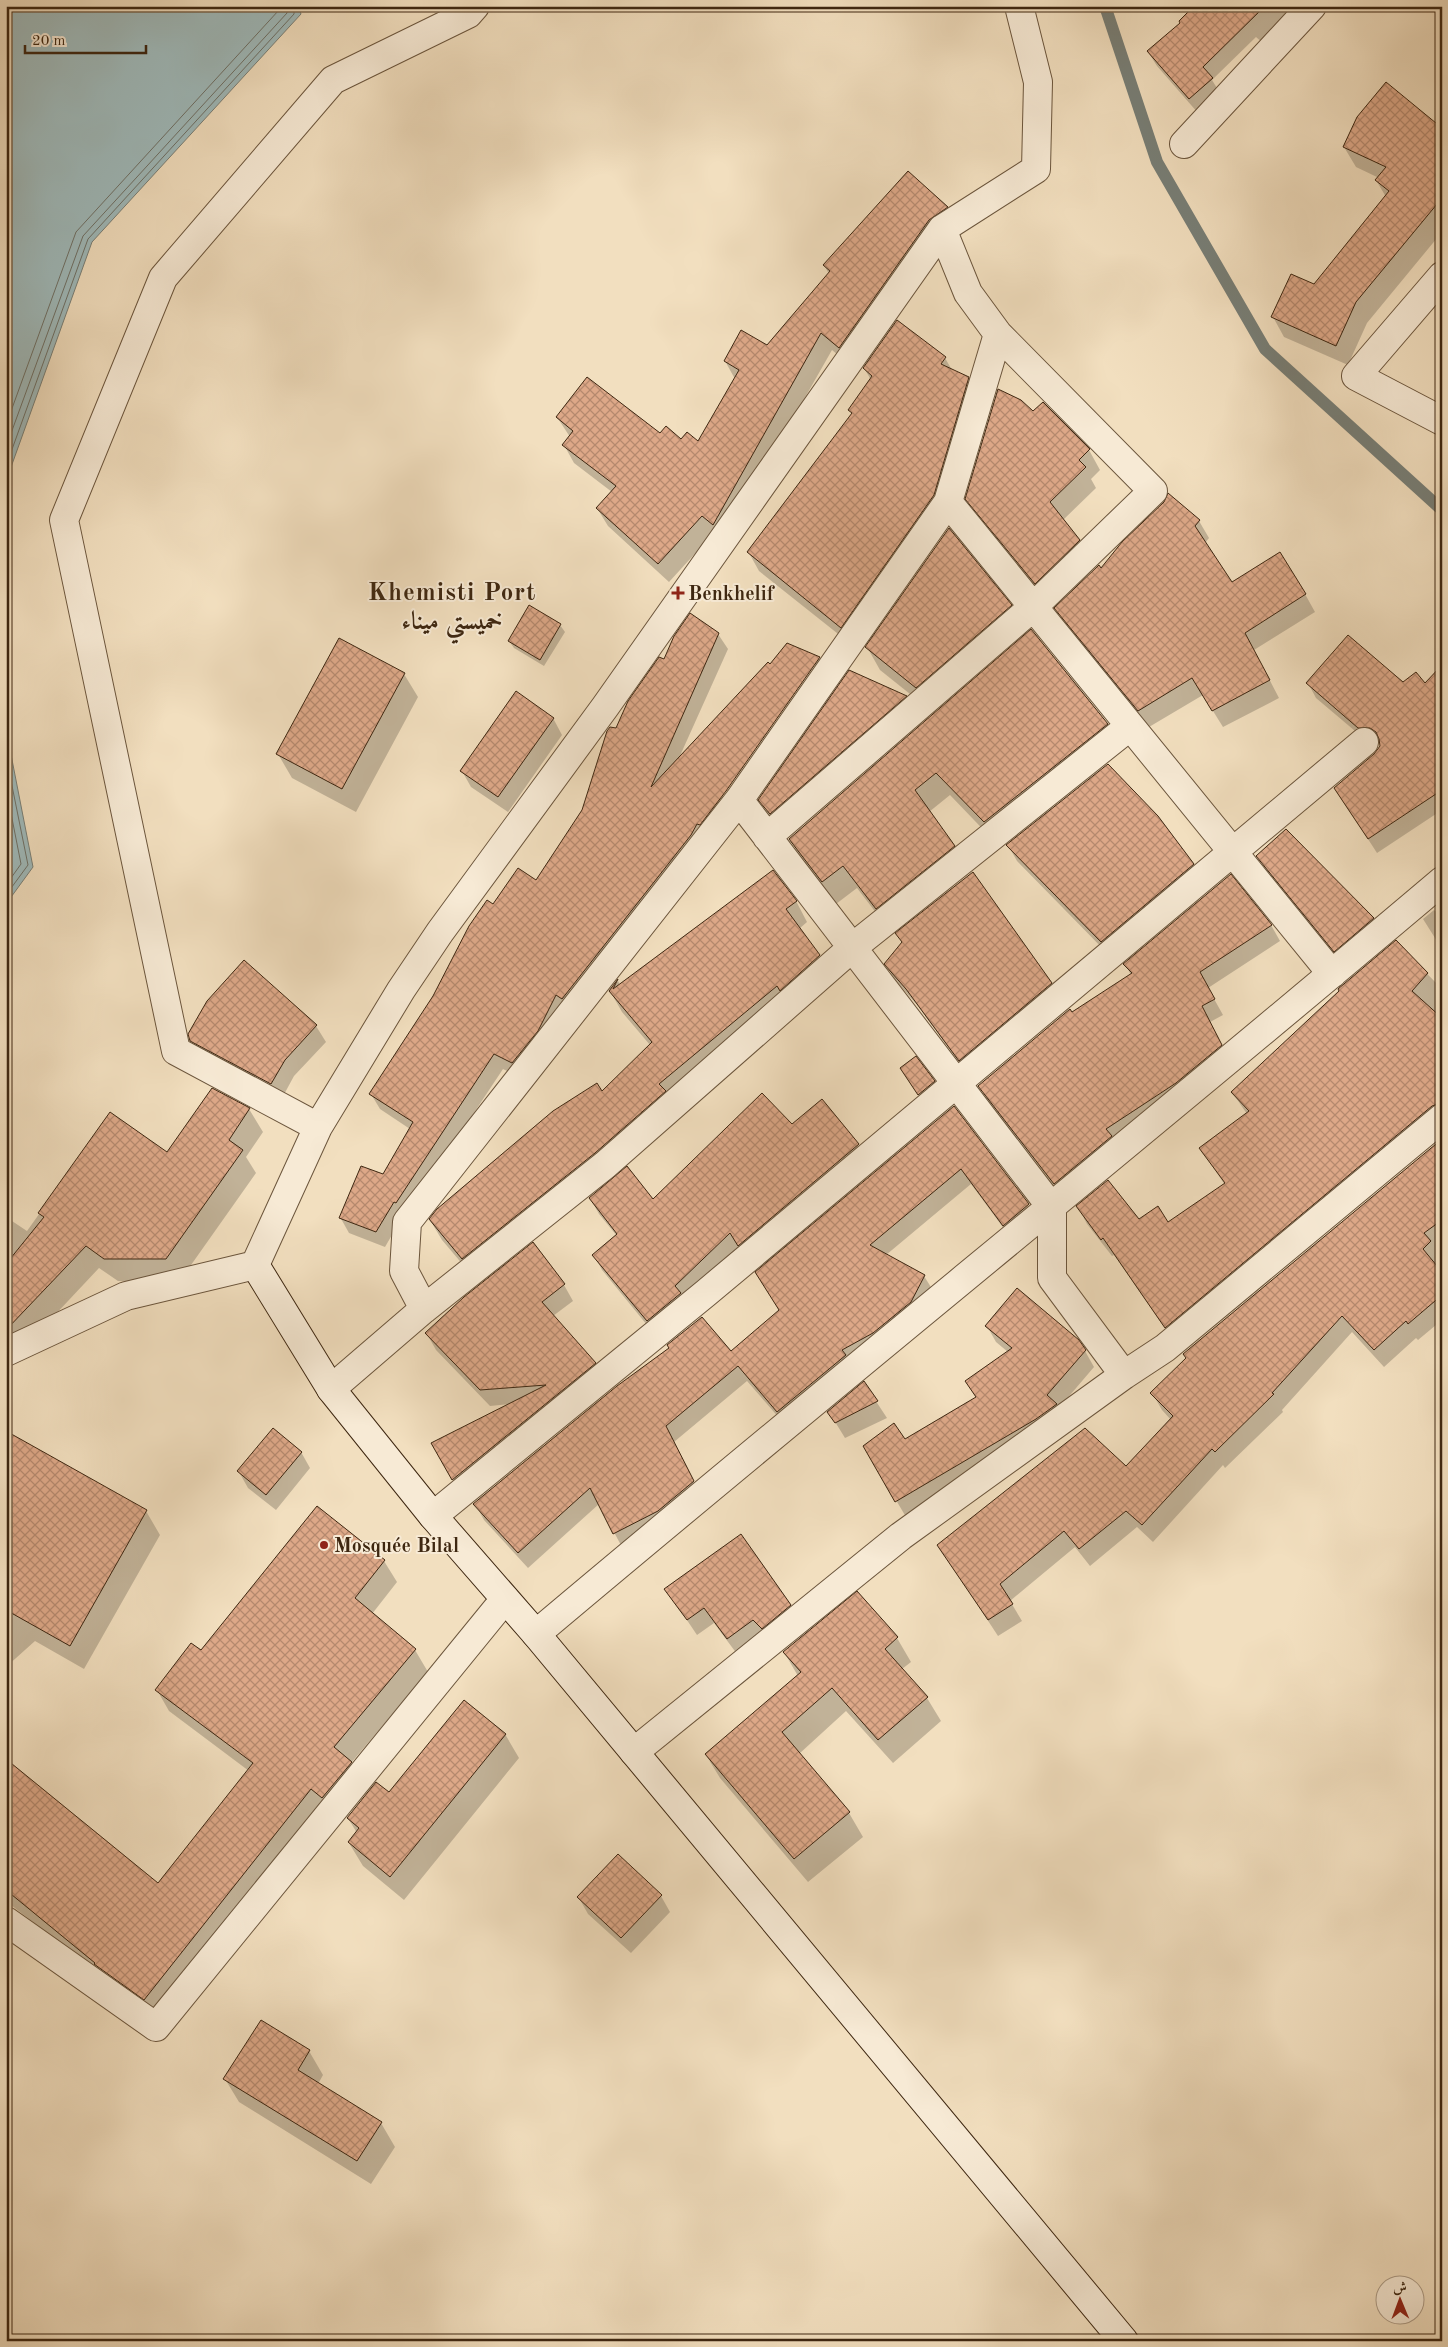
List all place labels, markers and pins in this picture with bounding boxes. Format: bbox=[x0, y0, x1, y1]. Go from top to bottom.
place label: Benkhelif bbox=[688, 585, 776, 605]
marker: Benkhelif bbox=[672, 587, 684, 599]
place label: Mosquée Bilal bbox=[334, 1537, 459, 1557]
marker: Mosquée Bilal bbox=[318, 1539, 330, 1551]

